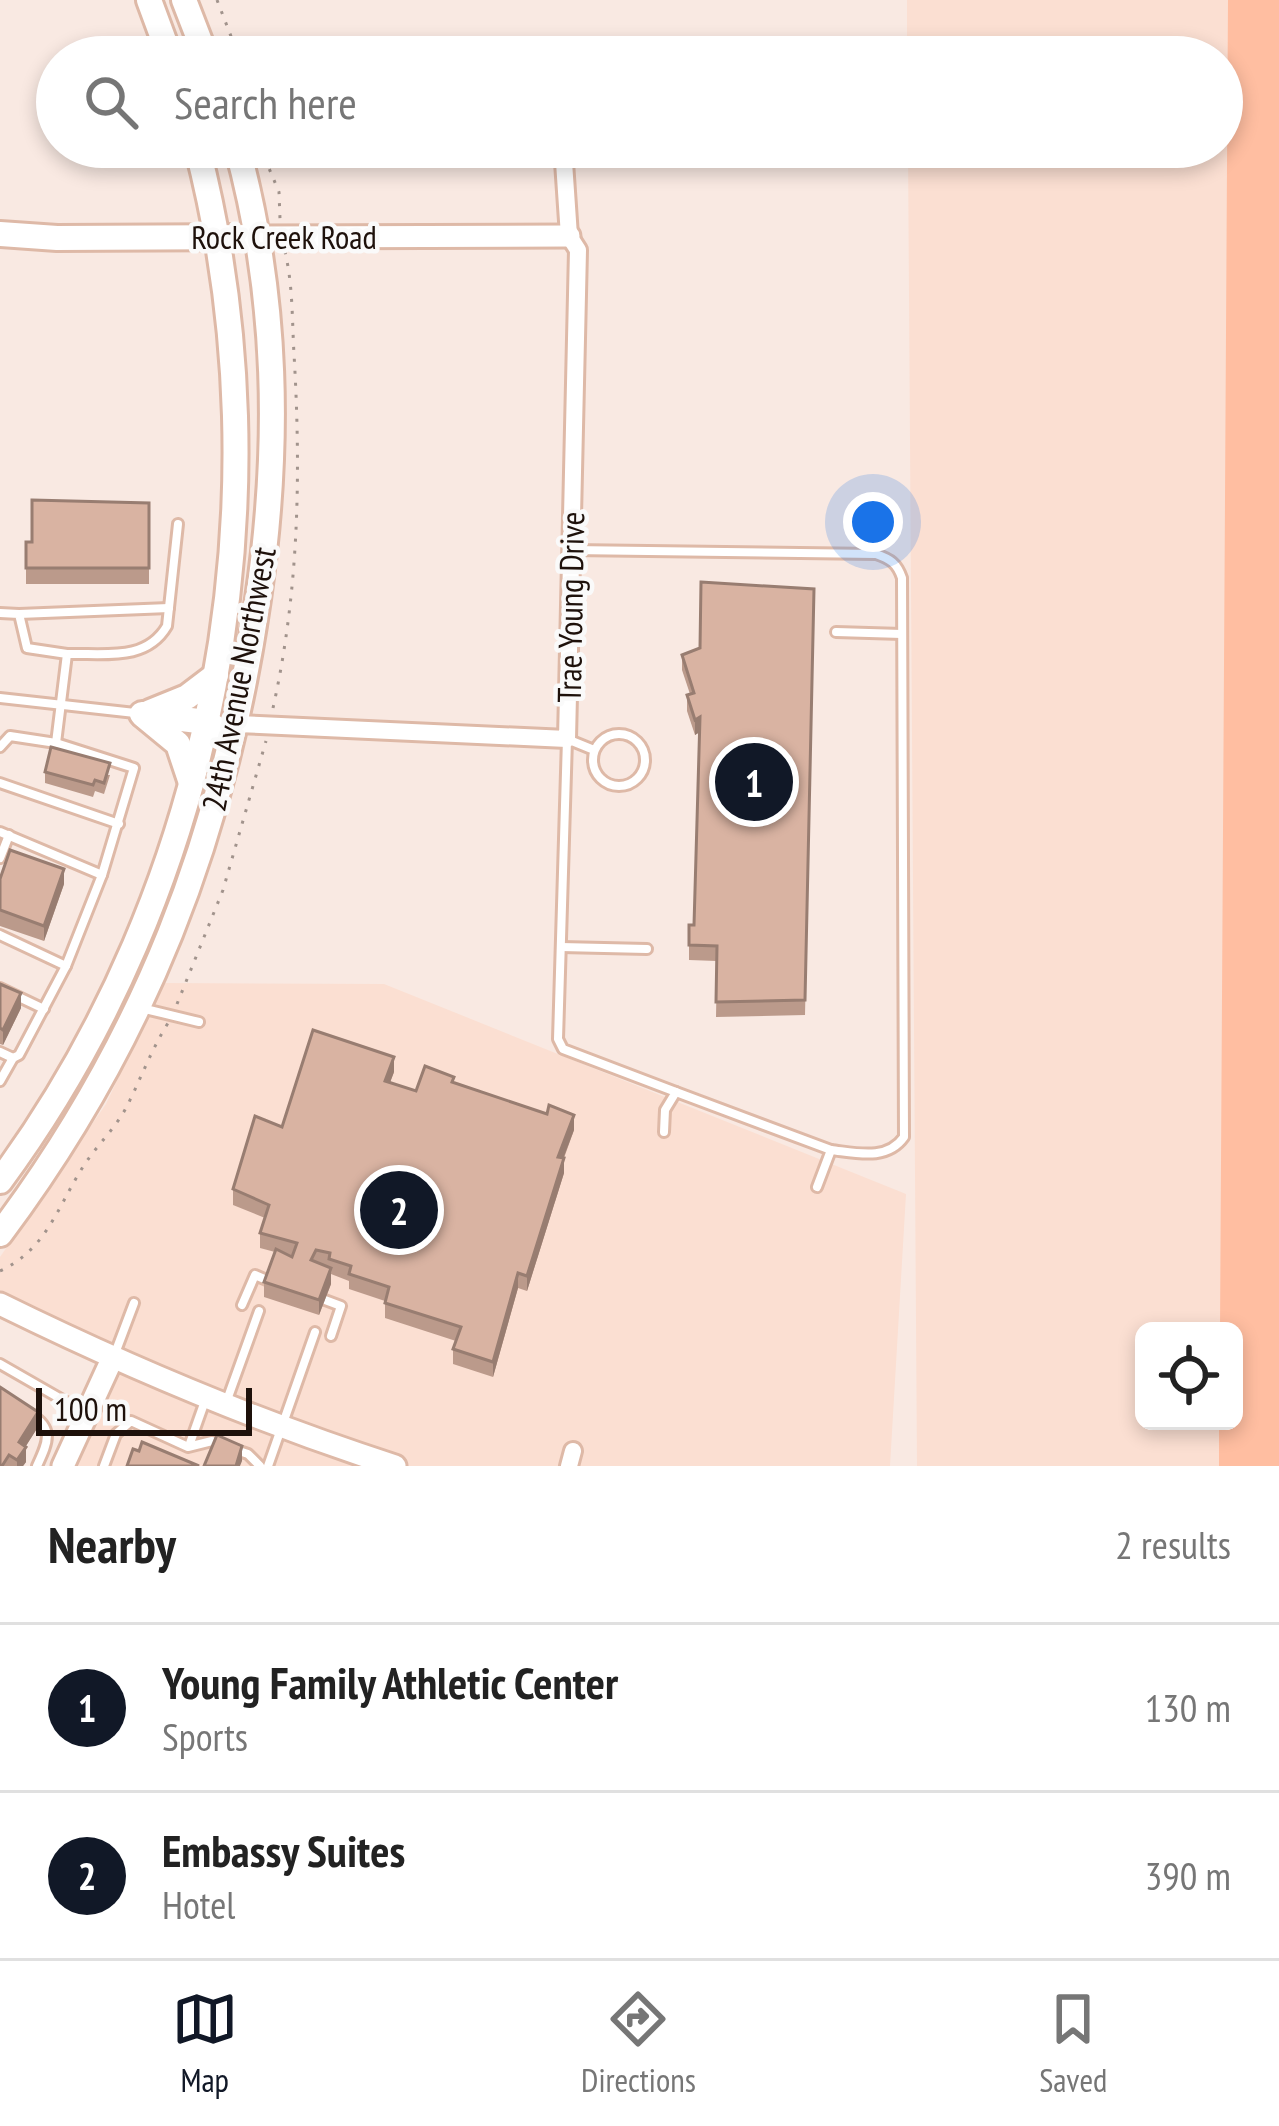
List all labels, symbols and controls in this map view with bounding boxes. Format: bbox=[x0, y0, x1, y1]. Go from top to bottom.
search box bbox=[36, 36, 1243, 168]
icon: search bbox=[78, 69, 144, 135]
text: Search here bbox=[174, 73, 357, 131]
street label: Rock Creek Road bbox=[191, 215, 377, 258]
your location bbox=[843, 492, 903, 552]
street label: Trae Young Drive bbox=[547, 511, 593, 703]
street label: 24th Avenue Northwest bbox=[191, 543, 285, 815]
pin: 1 bbox=[715, 737, 793, 827]
pin: 2 bbox=[360, 1165, 438, 1255]
map controls bbox=[1135, 1322, 1243, 1430]
button: locate bbox=[1135, 1322, 1243, 1430]
scale bar bbox=[36, 1382, 252, 1435]
text: 100 m bbox=[54, 1387, 127, 1430]
text: Nearby bbox=[48, 1511, 176, 1577]
text: 2 results bbox=[1115, 1519, 1231, 1570]
text: Young Family Athletic Center bbox=[162, 1653, 618, 1711]
text: 1 bbox=[78, 1682, 96, 1733]
text: 130 m bbox=[1145, 1682, 1231, 1733]
text: Sports bbox=[162, 1711, 248, 1762]
text: Embassy Suites bbox=[162, 1821, 405, 1879]
text: 2 bbox=[78, 1850, 96, 1901]
text: 390 m bbox=[1145, 1850, 1231, 1901]
text: Hotel bbox=[162, 1879, 235, 1930]
tab: Map bbox=[172, 1986, 238, 2101]
tab: Directions bbox=[581, 1986, 696, 2101]
tab: Saved bbox=[1039, 1986, 1107, 2101]

